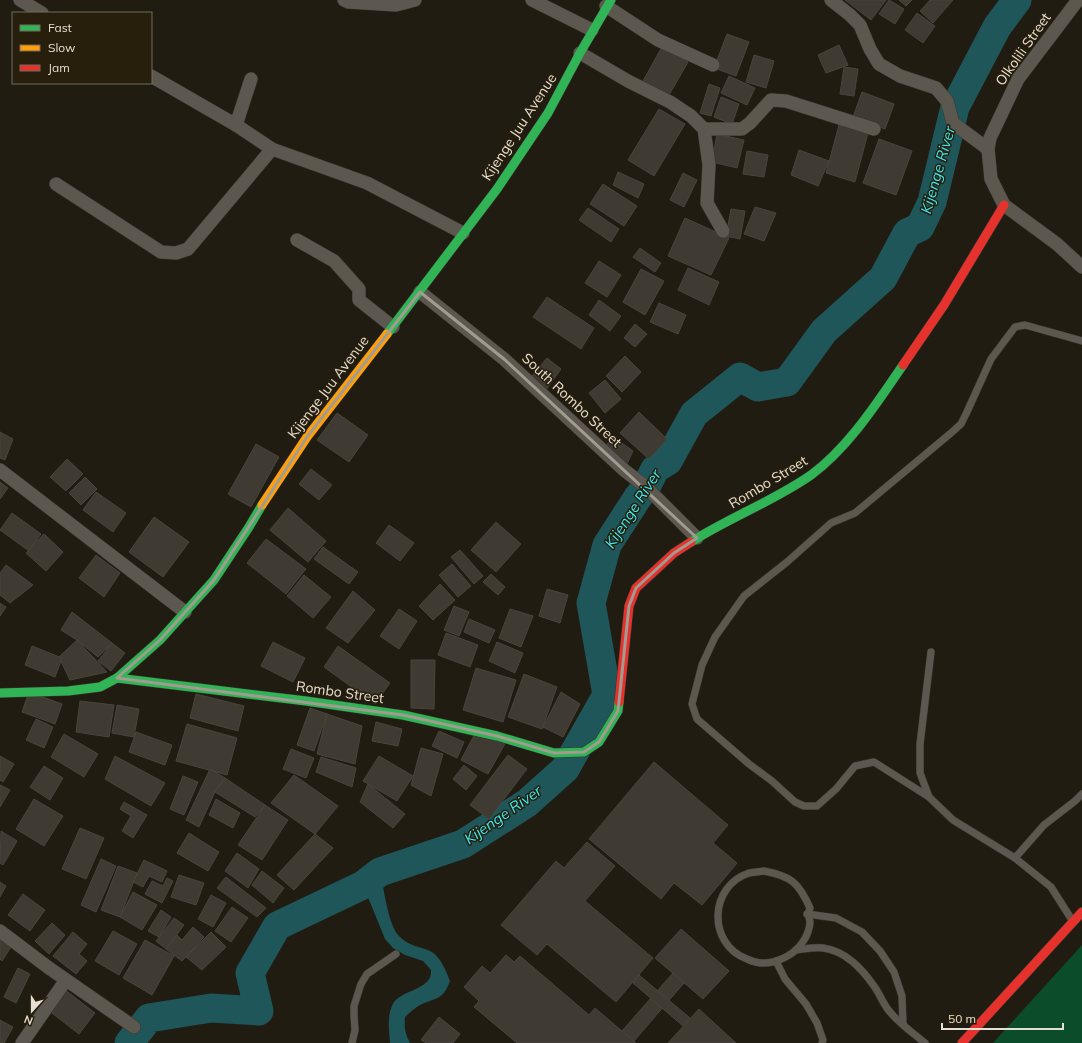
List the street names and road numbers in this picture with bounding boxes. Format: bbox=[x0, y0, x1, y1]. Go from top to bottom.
street label: Olkolili Street bbox=[991, 9, 1055, 89]
street label: Kijenge Juu Avenue bbox=[478, 70, 560, 184]
street label: Kijenge Juu Avenue bbox=[283, 332, 373, 442]
street label: South Rombo Street bbox=[518, 349, 626, 451]
street label: Rombo Street bbox=[725, 451, 811, 513]
street label: Rombo Street bbox=[295, 677, 385, 707]

